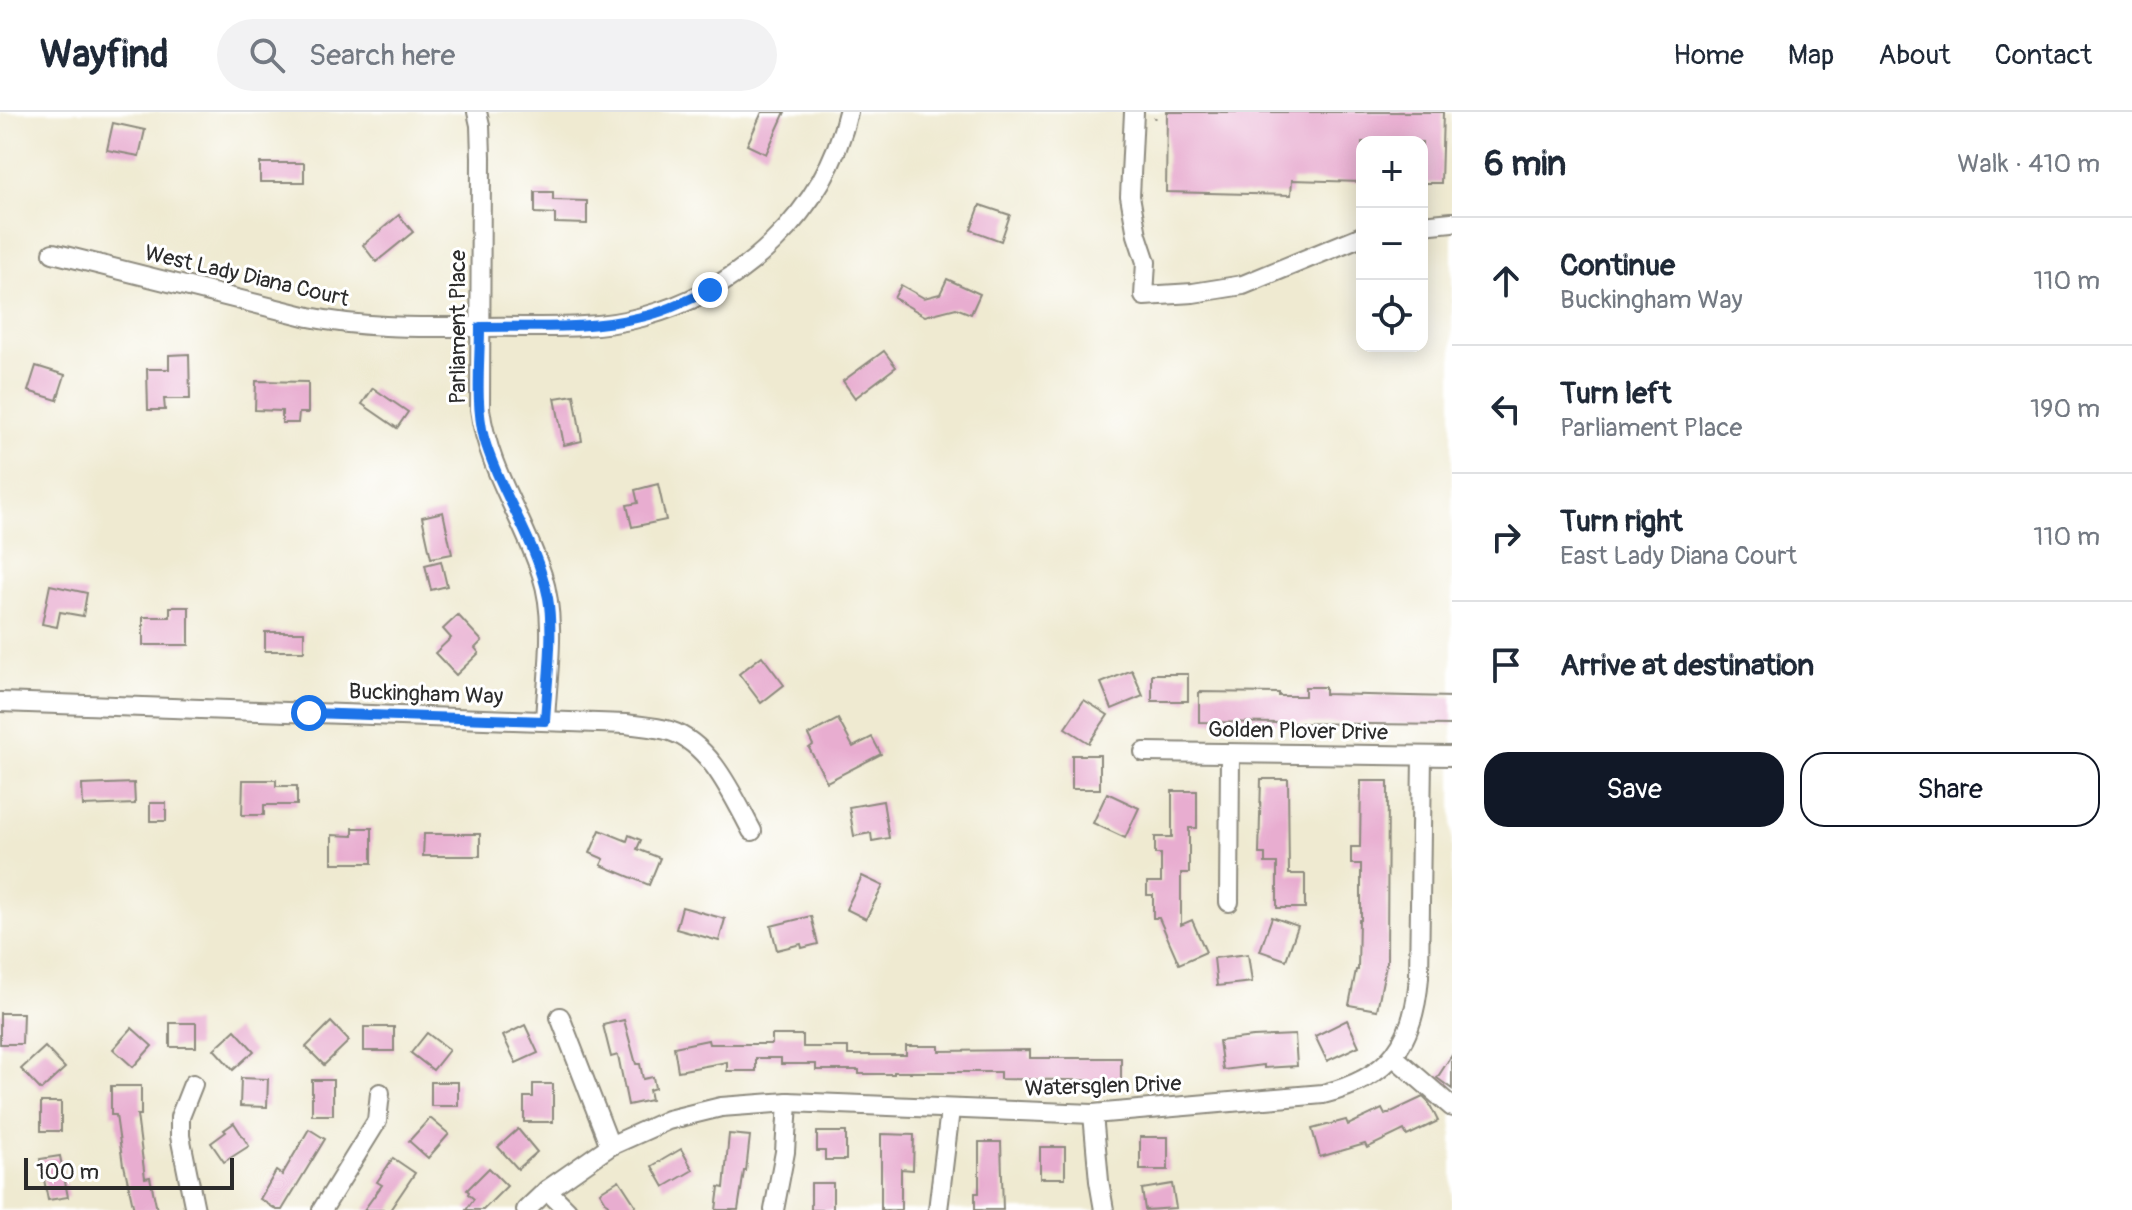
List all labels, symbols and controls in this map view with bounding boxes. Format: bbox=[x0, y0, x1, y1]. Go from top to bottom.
search box bbox=[217, 19, 777, 91]
text: Wayfind bbox=[40, 31, 169, 79]
icon: search bbox=[245, 33, 289, 77]
text: Search here bbox=[309, 37, 455, 74]
text: Home bbox=[1673, 38, 1744, 73]
text: Map bbox=[1788, 38, 1834, 73]
text: About bbox=[1878, 38, 1951, 73]
text: Contact bbox=[1995, 38, 2092, 73]
map controls bbox=[1356, 136, 1428, 352]
button: + bbox=[1356, 136, 1428, 208]
text: 6 min bbox=[1484, 143, 1566, 186]
text: Walk · 410 m bbox=[1957, 148, 2100, 180]
button: − bbox=[1356, 208, 1428, 280]
street label: West Lady Diana Court bbox=[142, 239, 352, 313]
text: Continue bbox=[1560, 247, 1675, 284]
street label: Parliament Place bbox=[444, 250, 472, 404]
icon: ahead bbox=[1484, 259, 1528, 303]
text: 110 m bbox=[2033, 265, 2100, 297]
route end bbox=[692, 272, 728, 308]
button: locate bbox=[1356, 280, 1428, 352]
text: Buckingham Way bbox=[1560, 284, 1743, 316]
text: Turn left bbox=[1560, 375, 1671, 412]
icon: left bbox=[1484, 387, 1528, 431]
text: 190 m bbox=[2030, 393, 2100, 425]
text: Parliament Place bbox=[1560, 412, 1742, 444]
text: Turn right bbox=[1560, 503, 1683, 540]
icon: right bbox=[1484, 515, 1528, 559]
text: 110 m bbox=[2033, 521, 2100, 553]
text: East Lady Diana Court bbox=[1560, 540, 1797, 572]
icon: arrive bbox=[1484, 643, 1528, 687]
text: Arrive at destination bbox=[1560, 647, 1814, 684]
street label: Buckingham Way bbox=[348, 677, 504, 711]
route start bbox=[291, 695, 327, 731]
street label: Golden Plover Drive bbox=[1208, 715, 1388, 747]
button: Save bbox=[1484, 752, 1784, 827]
button: Share bbox=[1800, 752, 2100, 827]
street label: Watersglen Drive bbox=[1024, 1069, 1182, 1103]
scale bar bbox=[24, 1154, 234, 1190]
text: 100 m bbox=[36, 1158, 99, 1186]

